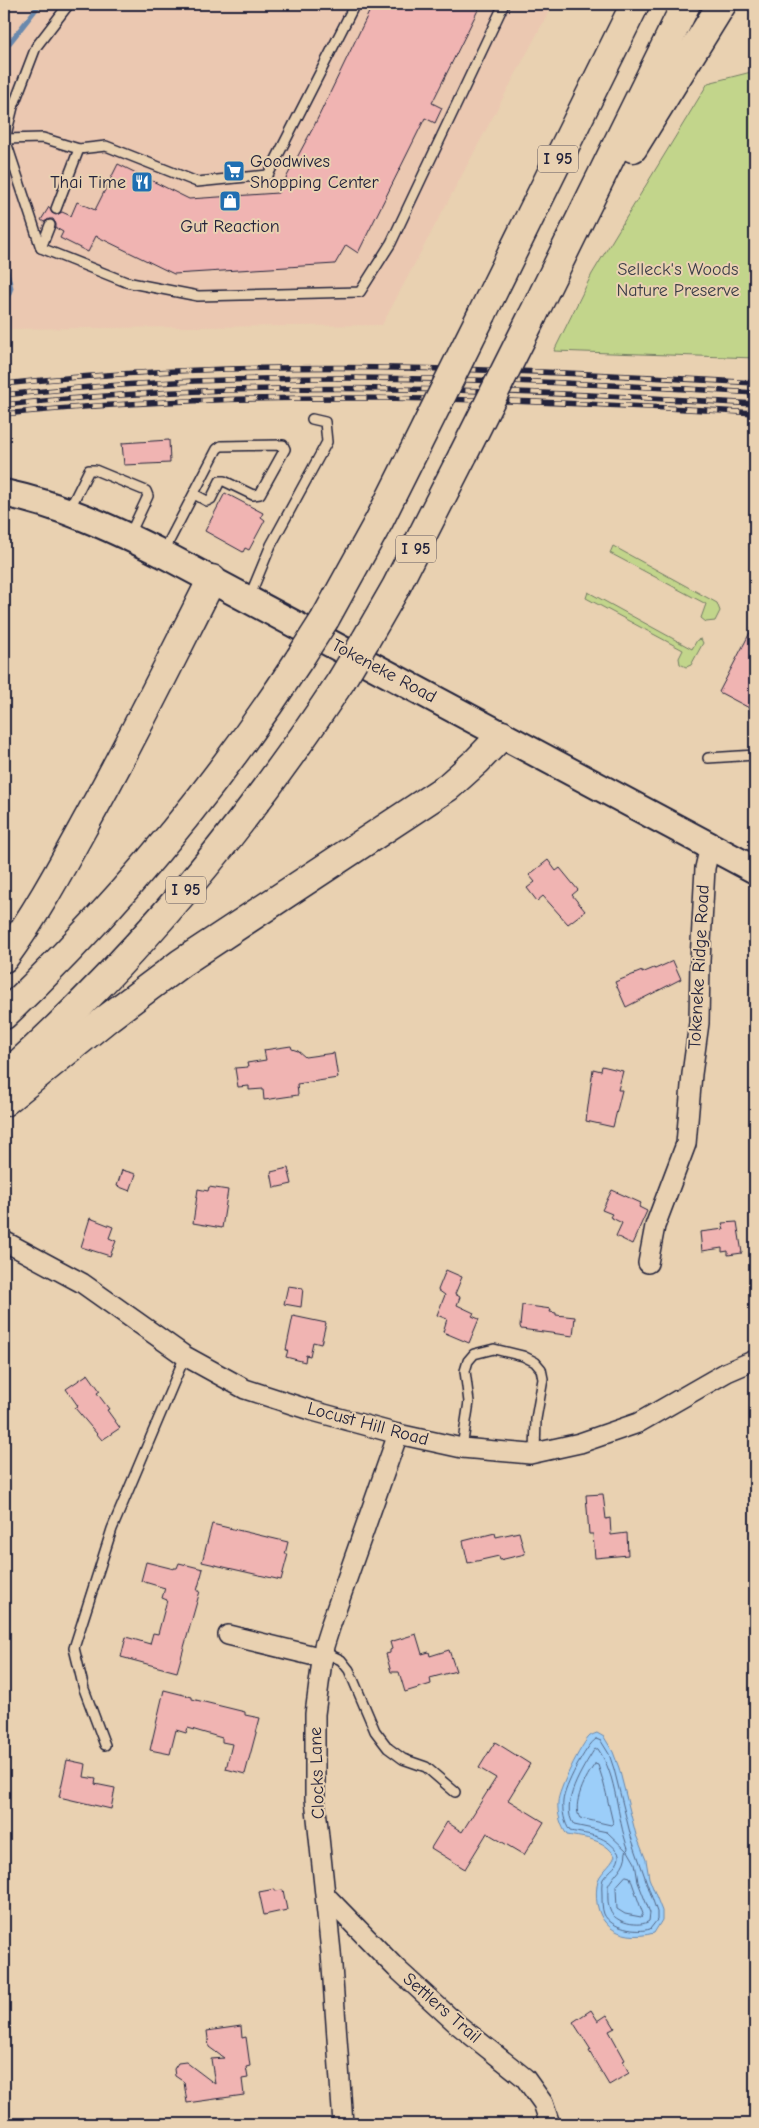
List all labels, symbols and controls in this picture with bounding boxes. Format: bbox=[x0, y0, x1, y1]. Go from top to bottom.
road number: I 95 bbox=[538, 146, 578, 172]
place label: Goodwives Shopping Center bbox=[250, 151, 379, 193]
supermarket icon: Goodwives Shopping Center bbox=[222, 159, 246, 183]
restaurant icon: Thai Time bbox=[130, 170, 154, 194]
place label: Thai Time bbox=[50, 172, 126, 193]
shop icon: Gut Reaction bbox=[218, 189, 242, 213]
place label: Gut Reaction bbox=[180, 216, 280, 237]
park label: Selleck's Woods Nature Preserve bbox=[617, 259, 740, 301]
road number: I 95 bbox=[396, 536, 436, 562]
street label: Tokeneke Road bbox=[328, 635, 440, 707]
road number: I 95 bbox=[166, 876, 206, 904]
street label: Tokeneke Ridge Road bbox=[684, 884, 714, 1050]
street label: Locust Hill Road bbox=[305, 1398, 431, 1450]
street label: Clocks Lane bbox=[305, 1726, 329, 1820]
street label: Settlers Trail bbox=[399, 1968, 485, 2048]

